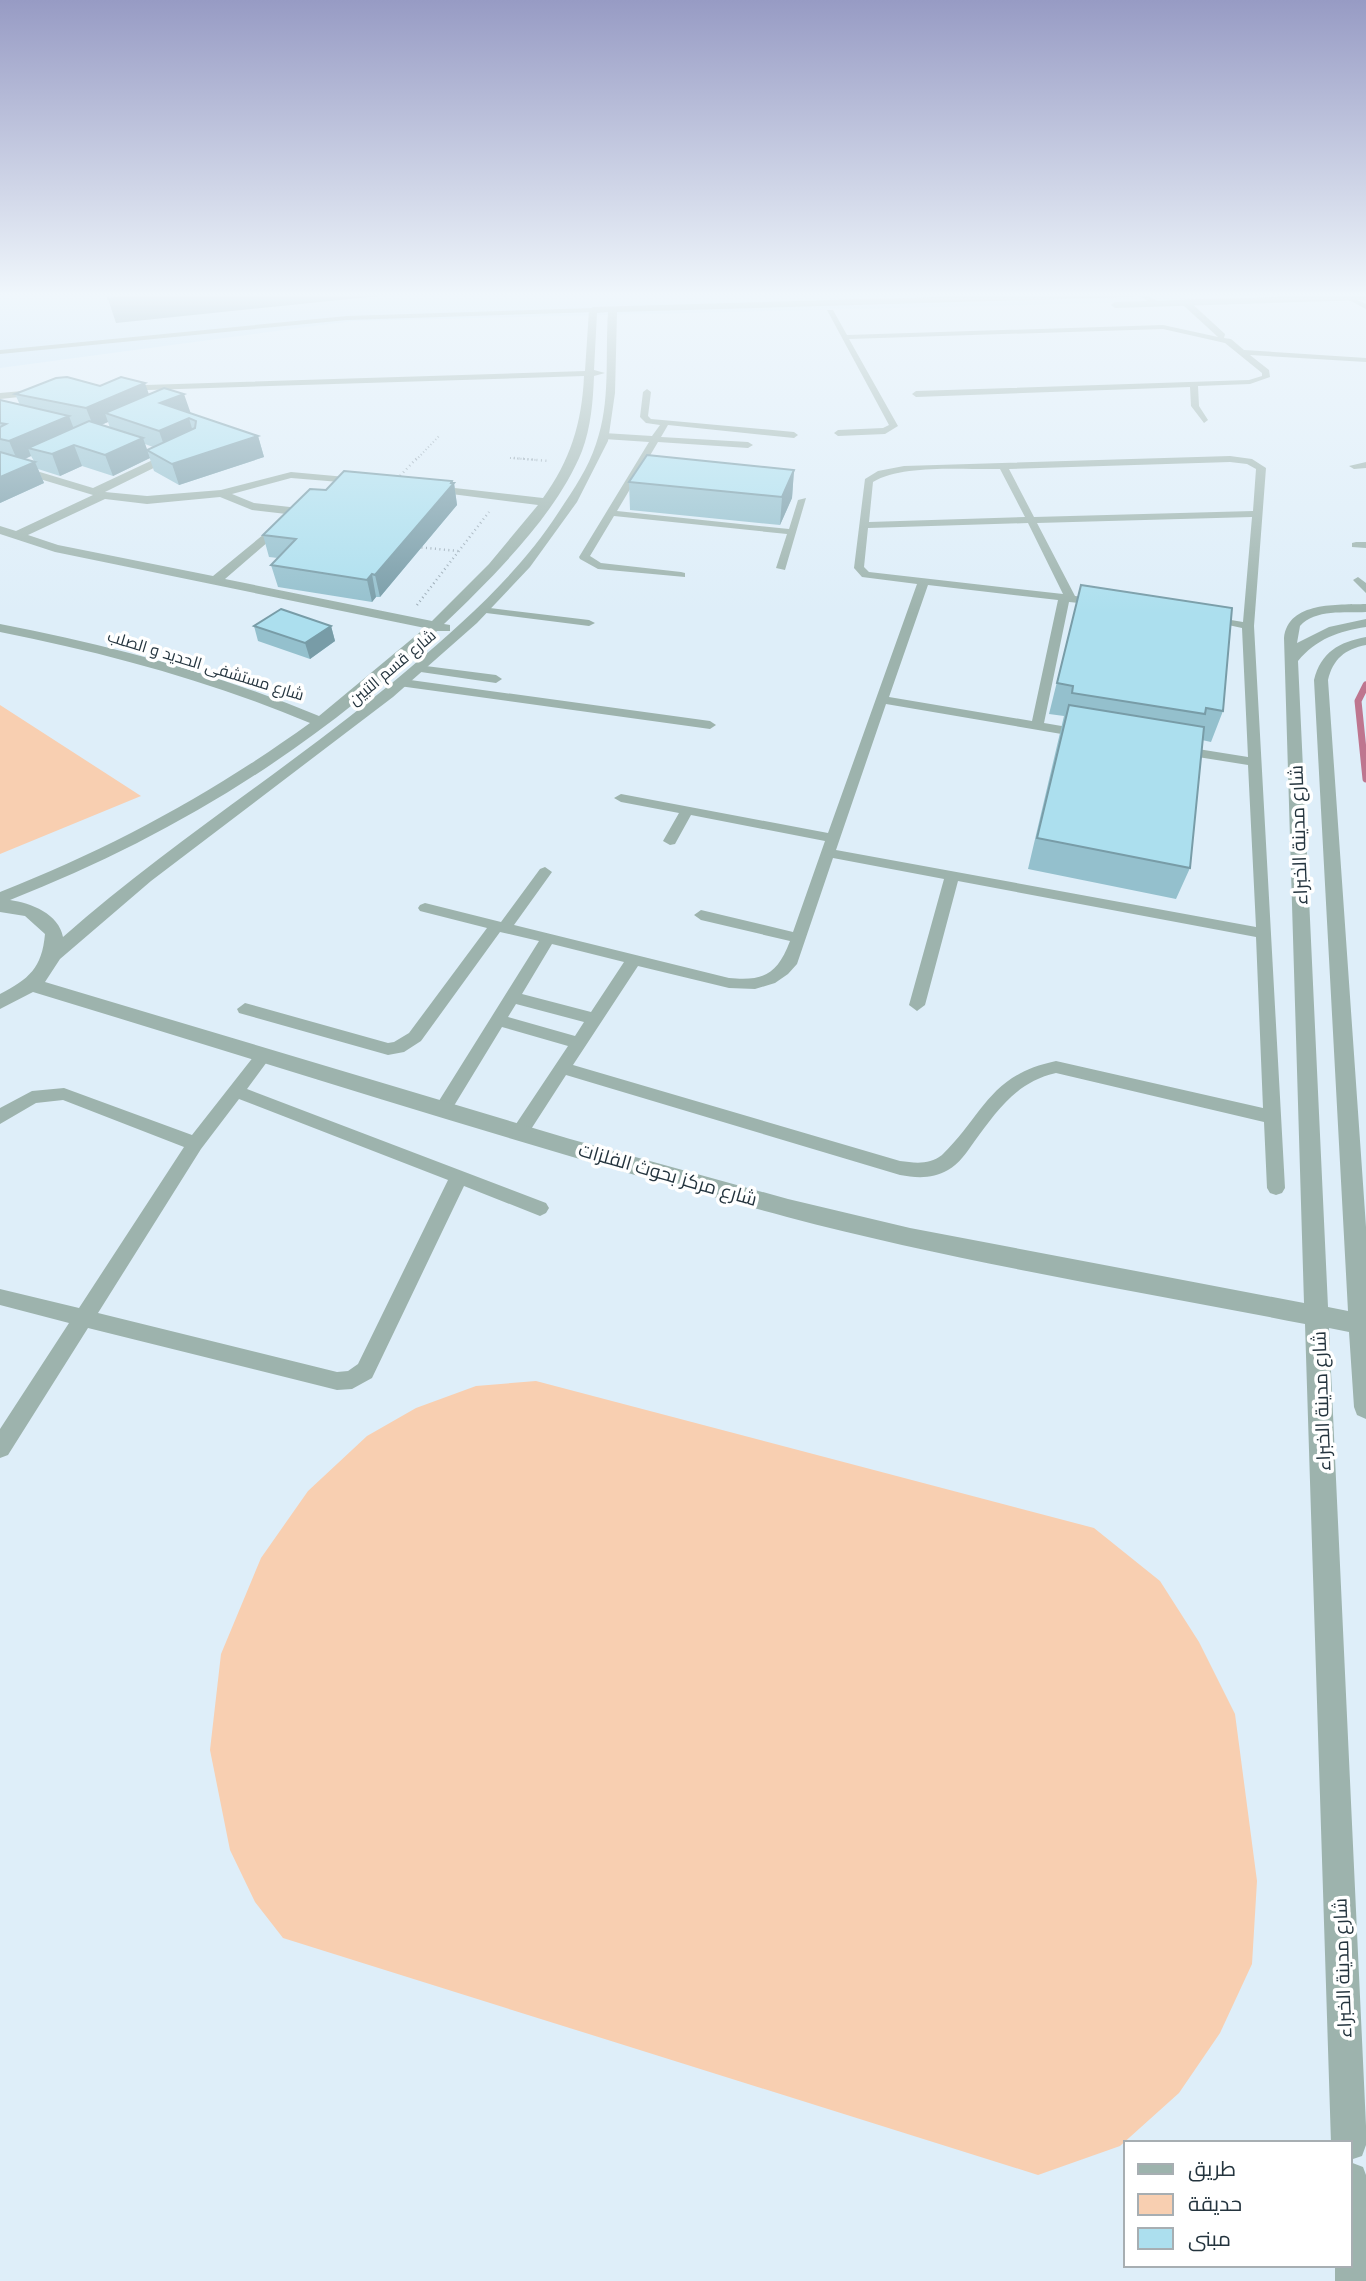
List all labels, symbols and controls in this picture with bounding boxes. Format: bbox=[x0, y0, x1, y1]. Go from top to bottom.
street label: شارع قسم التبين bbox=[346, 626, 441, 711]
street label: شارع مستشفى الحديد و الصلب bbox=[105, 627, 306, 706]
street label: شارع مدينة الخبراء bbox=[1286, 765, 1314, 905]
street label: شارع مركز بحوث الفلزات bbox=[575, 1139, 760, 1213]
street label: شارع مدينة الخبراء bbox=[1309, 1331, 1337, 1471]
street label: شارع مدينة الخبراء bbox=[1330, 1898, 1358, 2038]
legend bbox=[1124, 2141, 1352, 2267]
text: طريق bbox=[1188, 2157, 1236, 2182]
text: حديقة bbox=[1188, 2192, 1242, 2215]
text: مبنى bbox=[1188, 2227, 1231, 2252]

